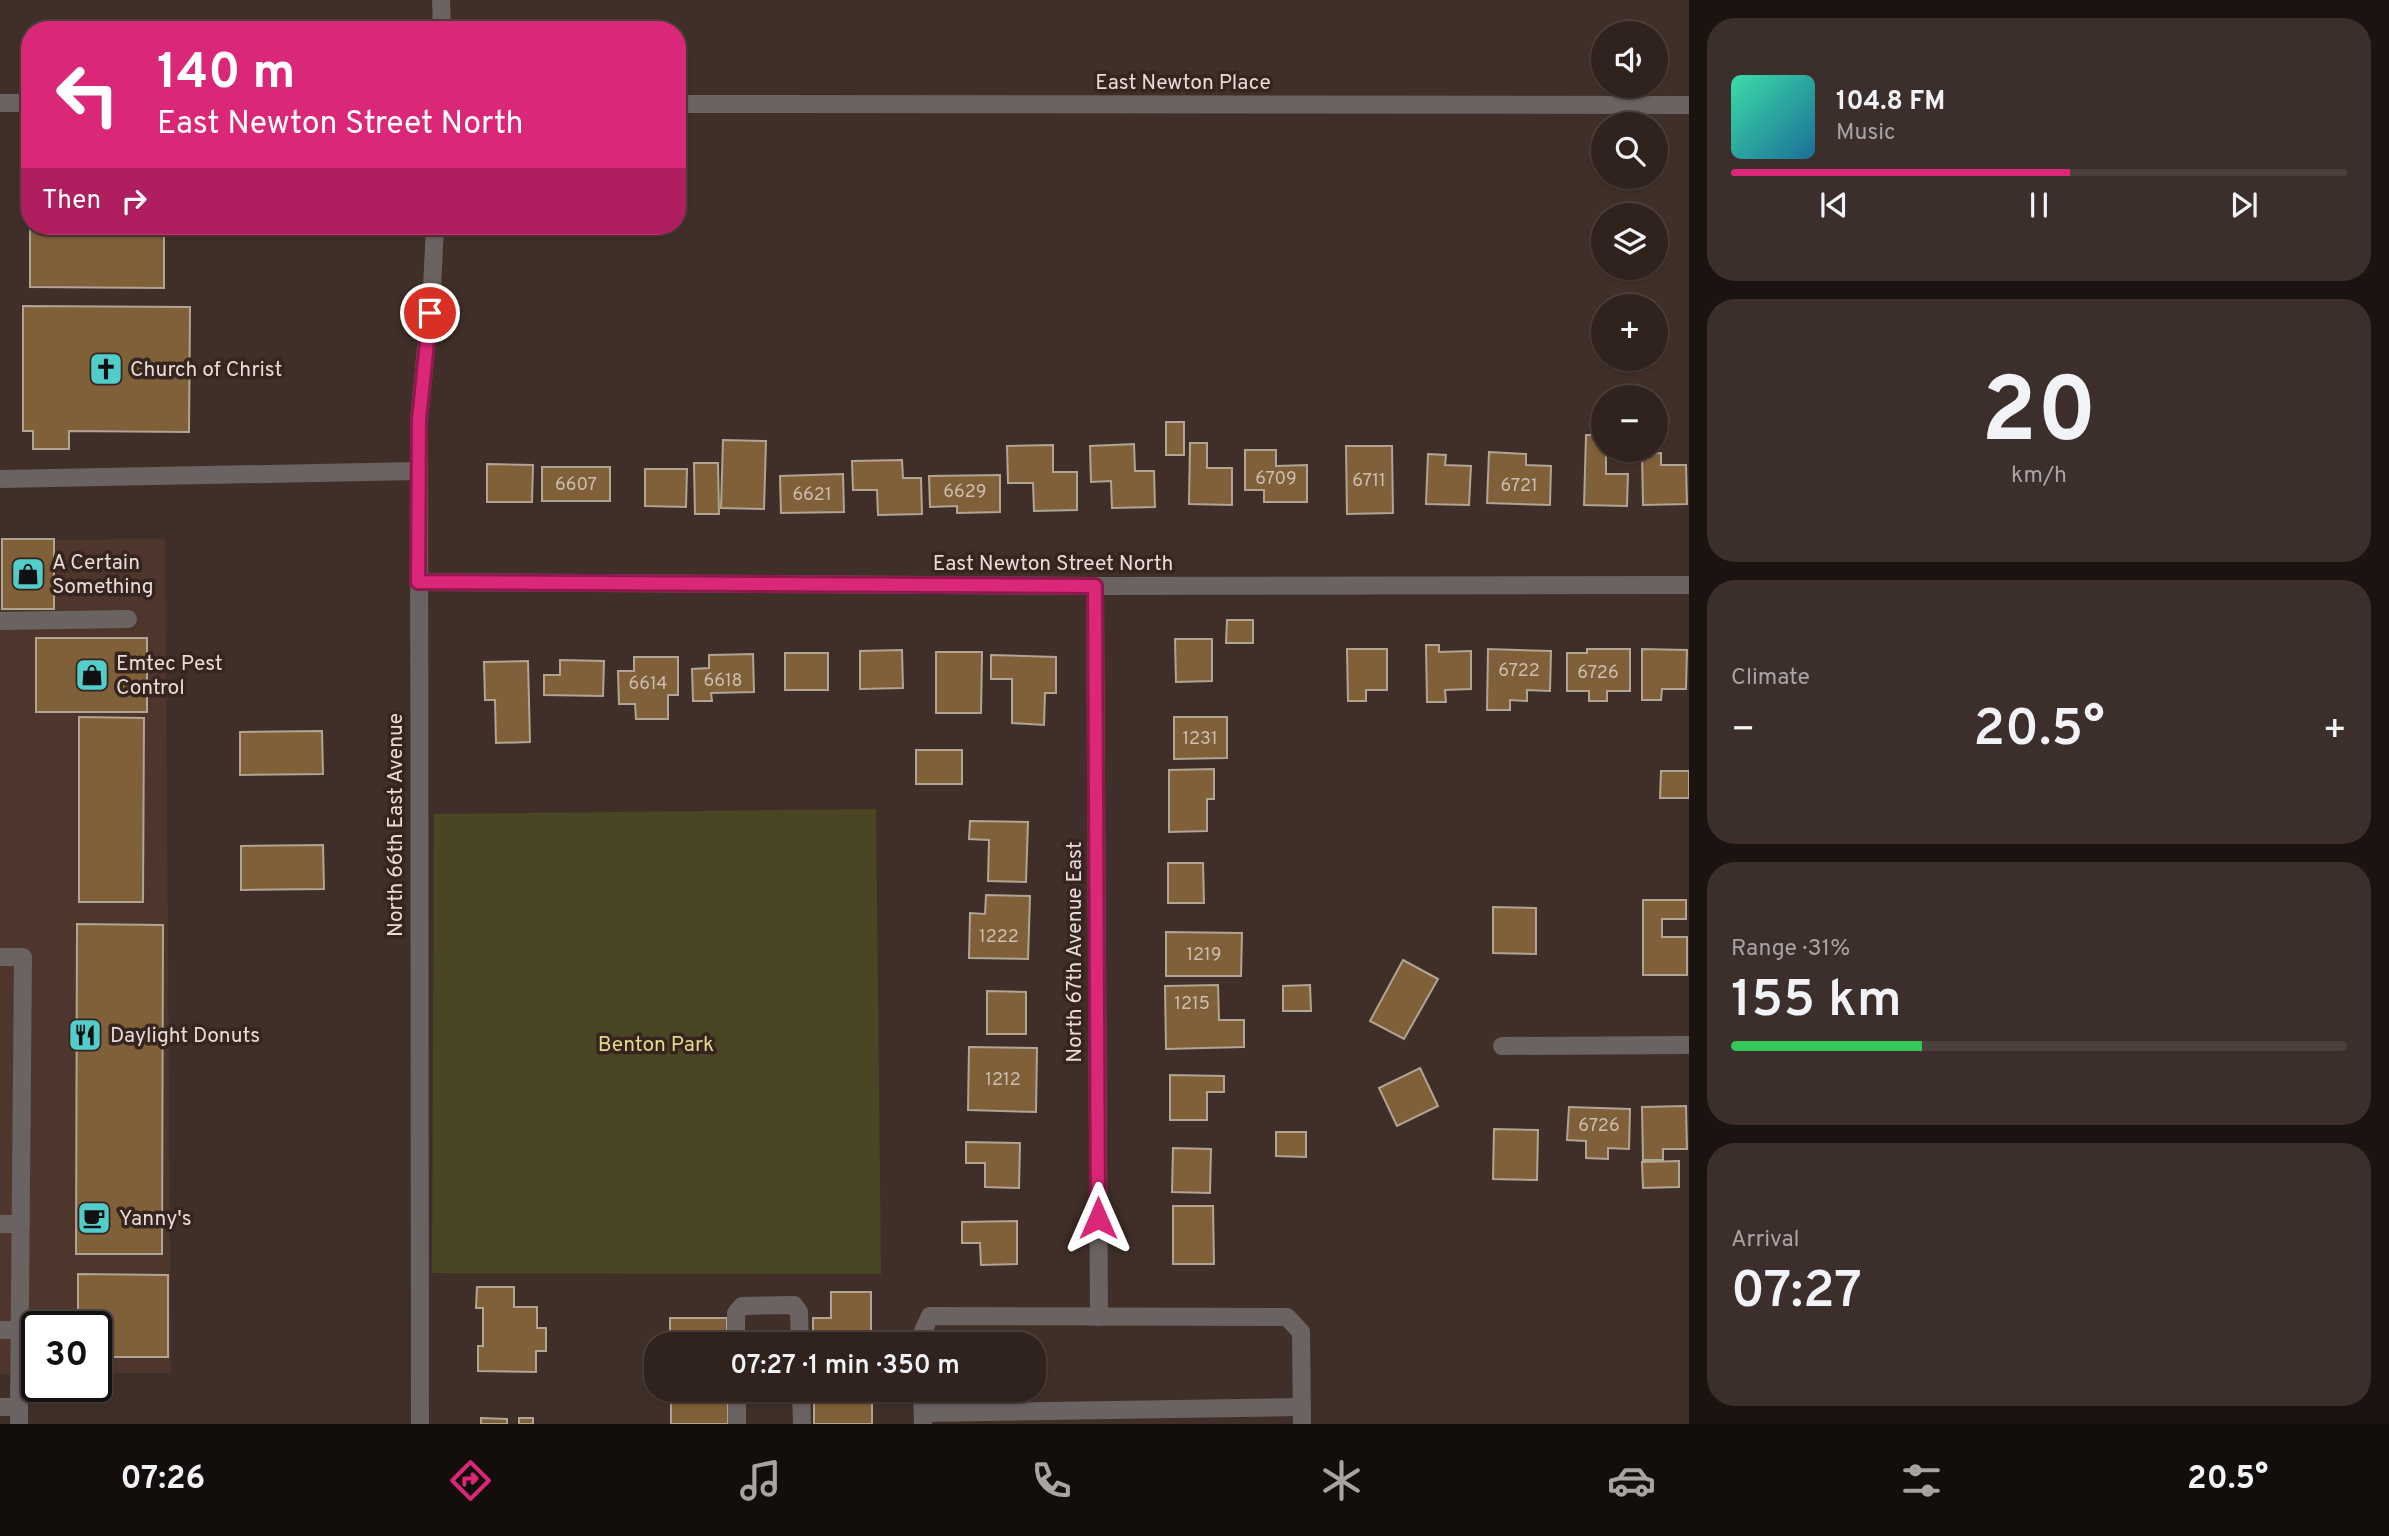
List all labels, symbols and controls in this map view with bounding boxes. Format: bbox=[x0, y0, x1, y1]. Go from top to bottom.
map controls bbox=[1591, 21, 1668, 462]
button: sound bbox=[1591, 21, 1668, 98]
text: 140 m bbox=[157, 44, 296, 106]
icon: left bbox=[42, 49, 133, 140]
street label: East Newton Place bbox=[1095, 70, 1271, 97]
text: 104.8 FM bbox=[1836, 86, 1945, 119]
text: East Newton Street North bbox=[157, 105, 523, 145]
button: search bbox=[1591, 112, 1668, 189]
text: Music bbox=[1836, 119, 1896, 148]
icon: right bbox=[115, 182, 153, 220]
text: Then bbox=[42, 185, 101, 218]
icon: previous bbox=[1815, 186, 1853, 224]
icon: pause bbox=[2020, 186, 2058, 224]
icon: next bbox=[2225, 186, 2263, 224]
button: layers bbox=[1591, 203, 1668, 280]
pin bbox=[400, 283, 460, 343]
icon: arrive bbox=[411, 294, 449, 332]
button: + bbox=[1591, 294, 1668, 371]
church icon: Church of Christ bbox=[87, 350, 125, 388]
place label: Church of Christ bbox=[130, 357, 282, 384]
text: 20 bbox=[1981, 359, 2097, 474]
button: − bbox=[1591, 385, 1668, 462]
text: km/h bbox=[2011, 462, 2067, 491]
house number: 6709 bbox=[1255, 468, 1297, 491]
house number: 6711 bbox=[1352, 470, 1386, 493]
house number: 6607 bbox=[555, 474, 597, 497]
house number: 6721 bbox=[1500, 475, 1538, 498]
house number: 6629 bbox=[943, 481, 987, 504]
house number: 6621 bbox=[792, 484, 832, 507]
place label: A Certain Something bbox=[52, 550, 154, 601]
street label: East Newton Street North bbox=[933, 551, 1173, 578]
shop icon: A Certain Something bbox=[9, 555, 47, 593]
place label: Emtec Pest Control bbox=[116, 651, 223, 702]
shop icon: Emtec Pest Control bbox=[73, 656, 111, 694]
house number: 6722 bbox=[1498, 660, 1540, 683]
house number: 6726 bbox=[1577, 662, 1619, 685]
text: Climate bbox=[1731, 664, 1810, 693]
house number: 6618 bbox=[703, 670, 743, 693]
house number: 6614 bbox=[628, 673, 668, 696]
text: 20.5° bbox=[1973, 698, 2105, 764]
text: − bbox=[1731, 707, 1756, 756]
text: + bbox=[2322, 707, 2347, 756]
street label: North 66th East Avenue bbox=[383, 713, 410, 937]
house number: 1231 bbox=[1182, 728, 1218, 751]
street label: North 67th Avenue East bbox=[1062, 841, 1089, 1063]
house number: 1222 bbox=[979, 926, 1019, 949]
text: Range · 31% bbox=[1731, 935, 1850, 964]
house number: 1219 bbox=[1186, 944, 1222, 967]
text: 155 km bbox=[1731, 969, 1902, 1035]
house number: 1215 bbox=[1174, 993, 1210, 1016]
restaurant icon: Daylight Donuts bbox=[66, 1016, 104, 1054]
place label: Daylight Donuts bbox=[110, 1023, 260, 1050]
park label: Benton Park bbox=[598, 1032, 714, 1059]
house number: 1212 bbox=[985, 1069, 1021, 1092]
house number: 6726 bbox=[1578, 1115, 1620, 1138]
position arrow bbox=[1061, 1181, 1135, 1255]
cafe icon: Yanny's bbox=[75, 1199, 113, 1237]
place label: Yanny's bbox=[119, 1206, 192, 1233]
text: Arrival bbox=[1731, 1226, 1800, 1255]
text: 07:27 bbox=[1731, 1260, 1862, 1326]
speed limit sign: 30 bbox=[21, 1311, 112, 1402]
text: 07:27 · 1 min · 350 m bbox=[730, 1350, 960, 1383]
icon: directions bbox=[446, 1456, 495, 1505]
icon: music bbox=[736, 1456, 785, 1505]
icon: phone bbox=[1027, 1456, 1076, 1505]
icon: climate bbox=[1317, 1456, 1366, 1505]
icon: car bbox=[1607, 1456, 1656, 1505]
icon: filters bbox=[1897, 1456, 1946, 1505]
text: 07:26 bbox=[121, 1460, 205, 1500]
text: 20.5° bbox=[2187, 1460, 2268, 1500]

